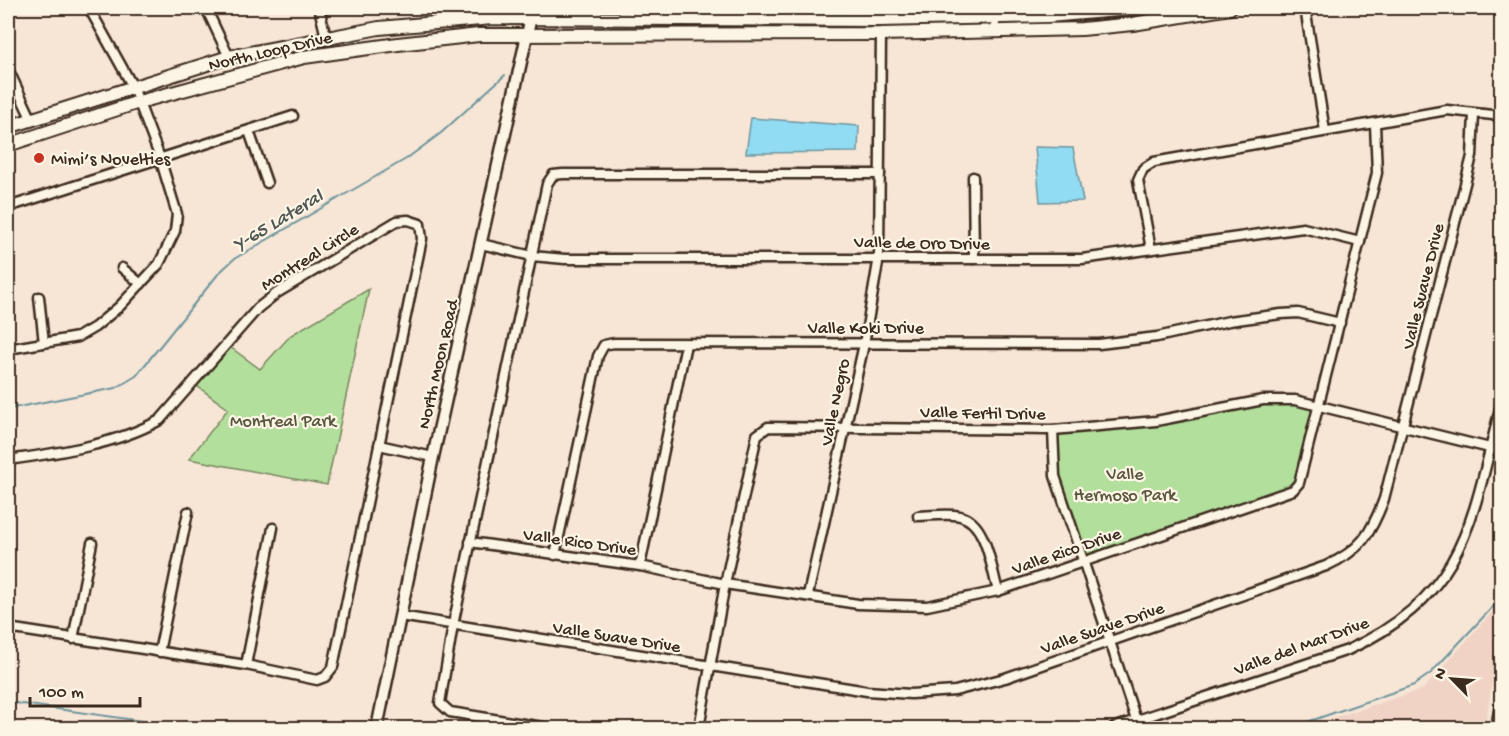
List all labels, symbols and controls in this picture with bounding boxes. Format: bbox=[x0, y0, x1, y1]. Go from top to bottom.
street label: North Loop Drive bbox=[207, 28, 335, 77]
place label: Mimi’s Novelties bbox=[51, 150, 171, 171]
marker: Mimi’s Novelties bbox=[32, 151, 46, 165]
water label: Y-65 Lateral bbox=[230, 185, 329, 258]
street label: Montreal Circle bbox=[258, 219, 364, 296]
street label: Valle Suave Drive bbox=[1398, 221, 1450, 353]
street label: Valle de Oro Drive bbox=[853, 233, 991, 256]
street label: North Moon Road bbox=[414, 296, 465, 431]
street label: Valle Koki Drive bbox=[807, 319, 925, 340]
street label: Valle Negro bbox=[817, 357, 856, 449]
street label: Valle Fertil Drive bbox=[919, 403, 1046, 426]
park label: Montreal Park bbox=[230, 412, 338, 433]
park label: Valle Hermoso Park bbox=[1074, 465, 1178, 507]
street label: Valle Rico Drive bbox=[1009, 524, 1125, 581]
street label: Valle Rico Drive bbox=[521, 525, 638, 562]
street label: Valle Suave Drive bbox=[1037, 598, 1168, 661]
street label: Valle del Mar Drive bbox=[1231, 613, 1373, 682]
street label: Valle Suave Drive bbox=[550, 618, 683, 659]
north arrow bbox=[1422, 649, 1482, 709]
text: N bbox=[1431, 665, 1453, 683]
scale bar bbox=[30, 670, 140, 708]
text: 100 m bbox=[38, 683, 84, 704]

